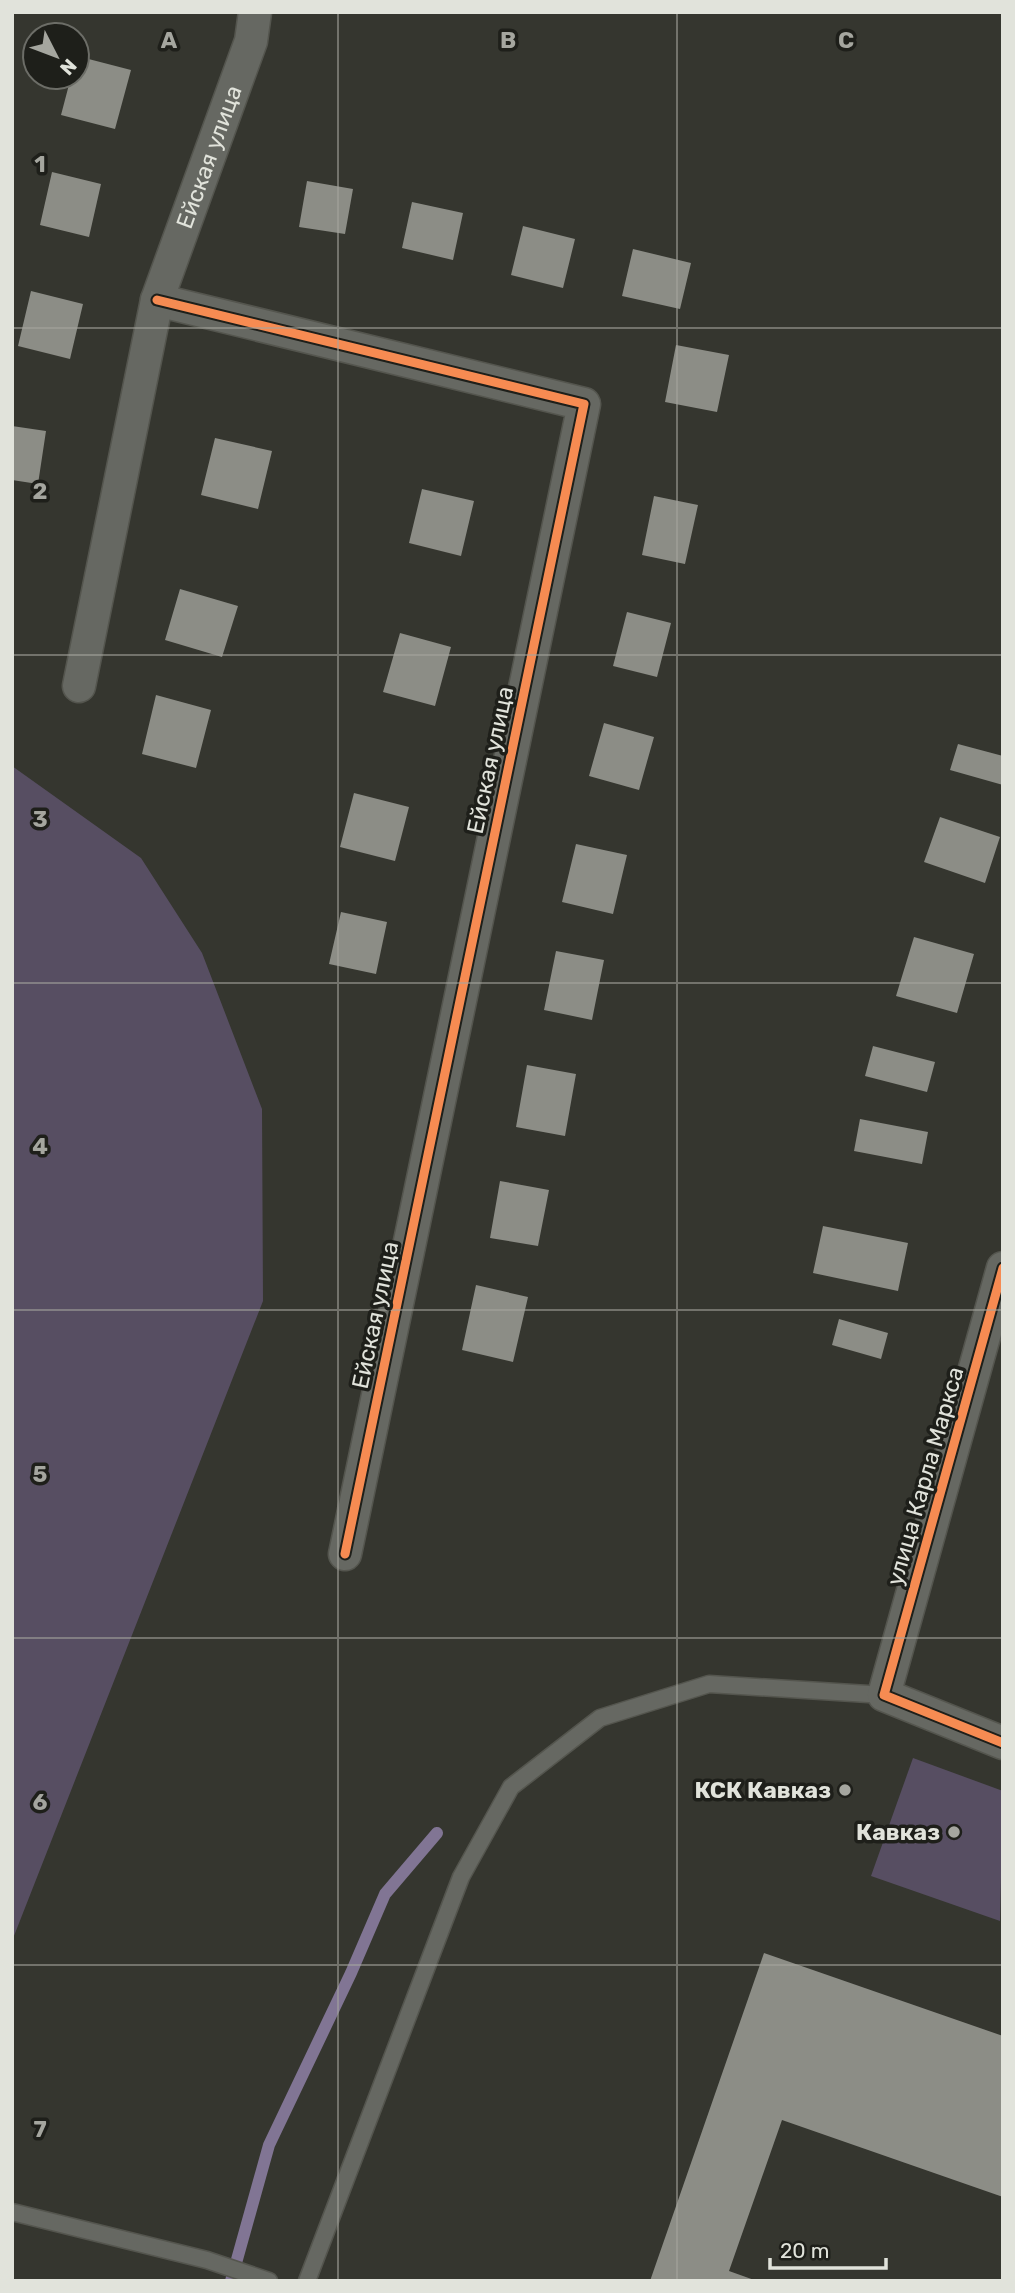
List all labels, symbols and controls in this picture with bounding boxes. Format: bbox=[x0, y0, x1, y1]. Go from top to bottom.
north arrow bbox=[21, 21, 91, 91]
text: A bbox=[161, 26, 178, 54]
text: B bbox=[500, 26, 516, 54]
text: C bbox=[838, 26, 854, 54]
text: N bbox=[55, 54, 81, 80]
street label: Ейская улица bbox=[170, 82, 248, 232]
text: 1 bbox=[34, 150, 46, 178]
text: 2 bbox=[33, 477, 47, 505]
street label: Ейская улица bbox=[461, 684, 519, 836]
text: 3 bbox=[32, 805, 48, 833]
text: 4 bbox=[32, 1132, 48, 1160]
street label: Ейская улица bbox=[346, 1239, 404, 1391]
street label: улица Карла Маркса bbox=[880, 1363, 970, 1589]
text: 5 bbox=[33, 1460, 48, 1488]
place label: КСК Кавказ bbox=[695, 1776, 831, 1804]
marker: КСК Кавказ bbox=[837, 1782, 853, 1798]
text: 6 bbox=[33, 1788, 48, 1816]
place label: Кавказ bbox=[856, 1818, 940, 1846]
marker: Кавказ bbox=[946, 1824, 962, 1840]
text: 7 bbox=[33, 2115, 47, 2143]
scale bar bbox=[770, 2226, 886, 2270]
text: 20 m bbox=[780, 2238, 829, 2263]

